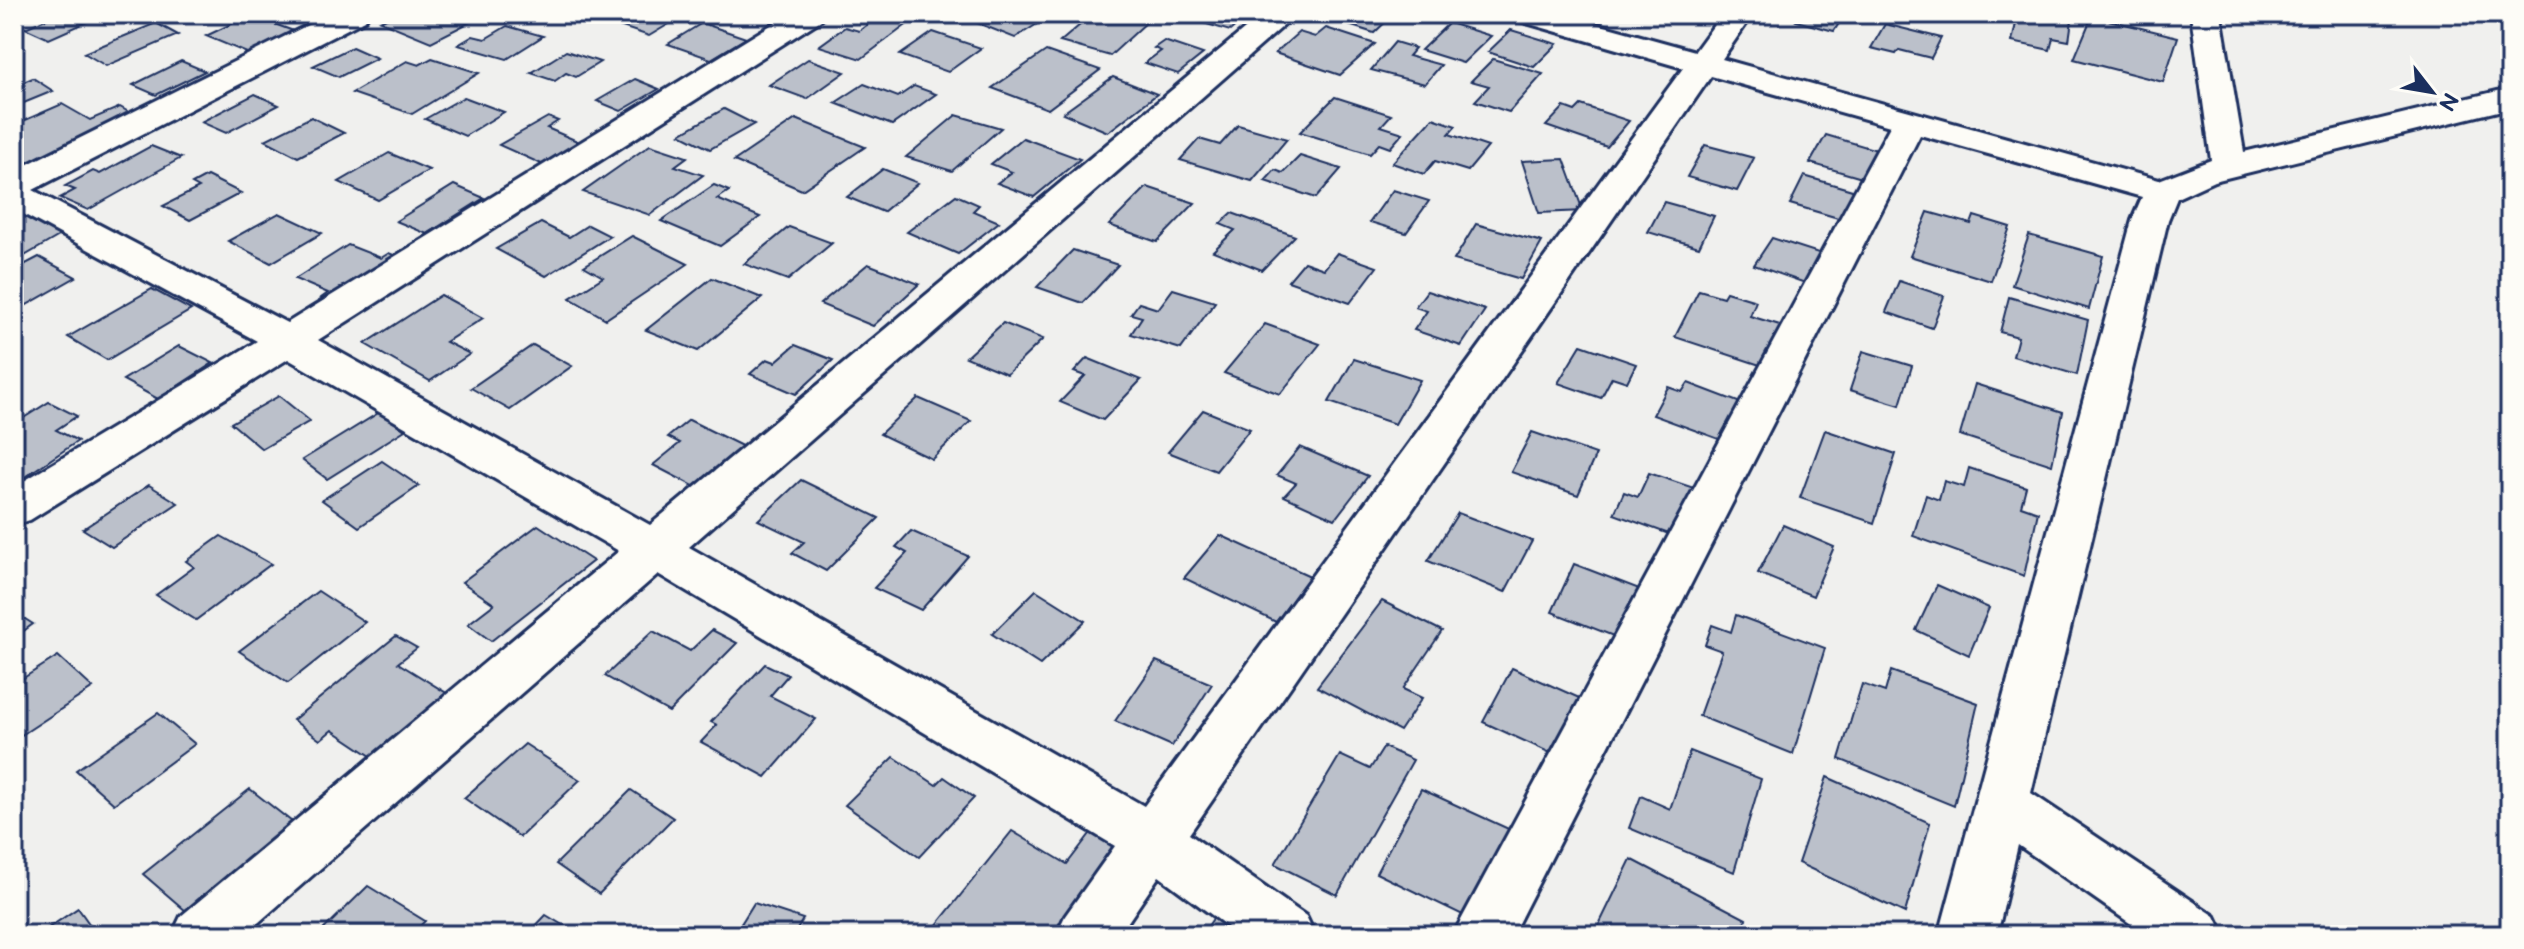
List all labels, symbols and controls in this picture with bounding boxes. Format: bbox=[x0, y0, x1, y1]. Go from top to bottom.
north arrow bbox=[2392, 52, 2472, 132]
text: N bbox=[2432, 87, 2464, 116]

